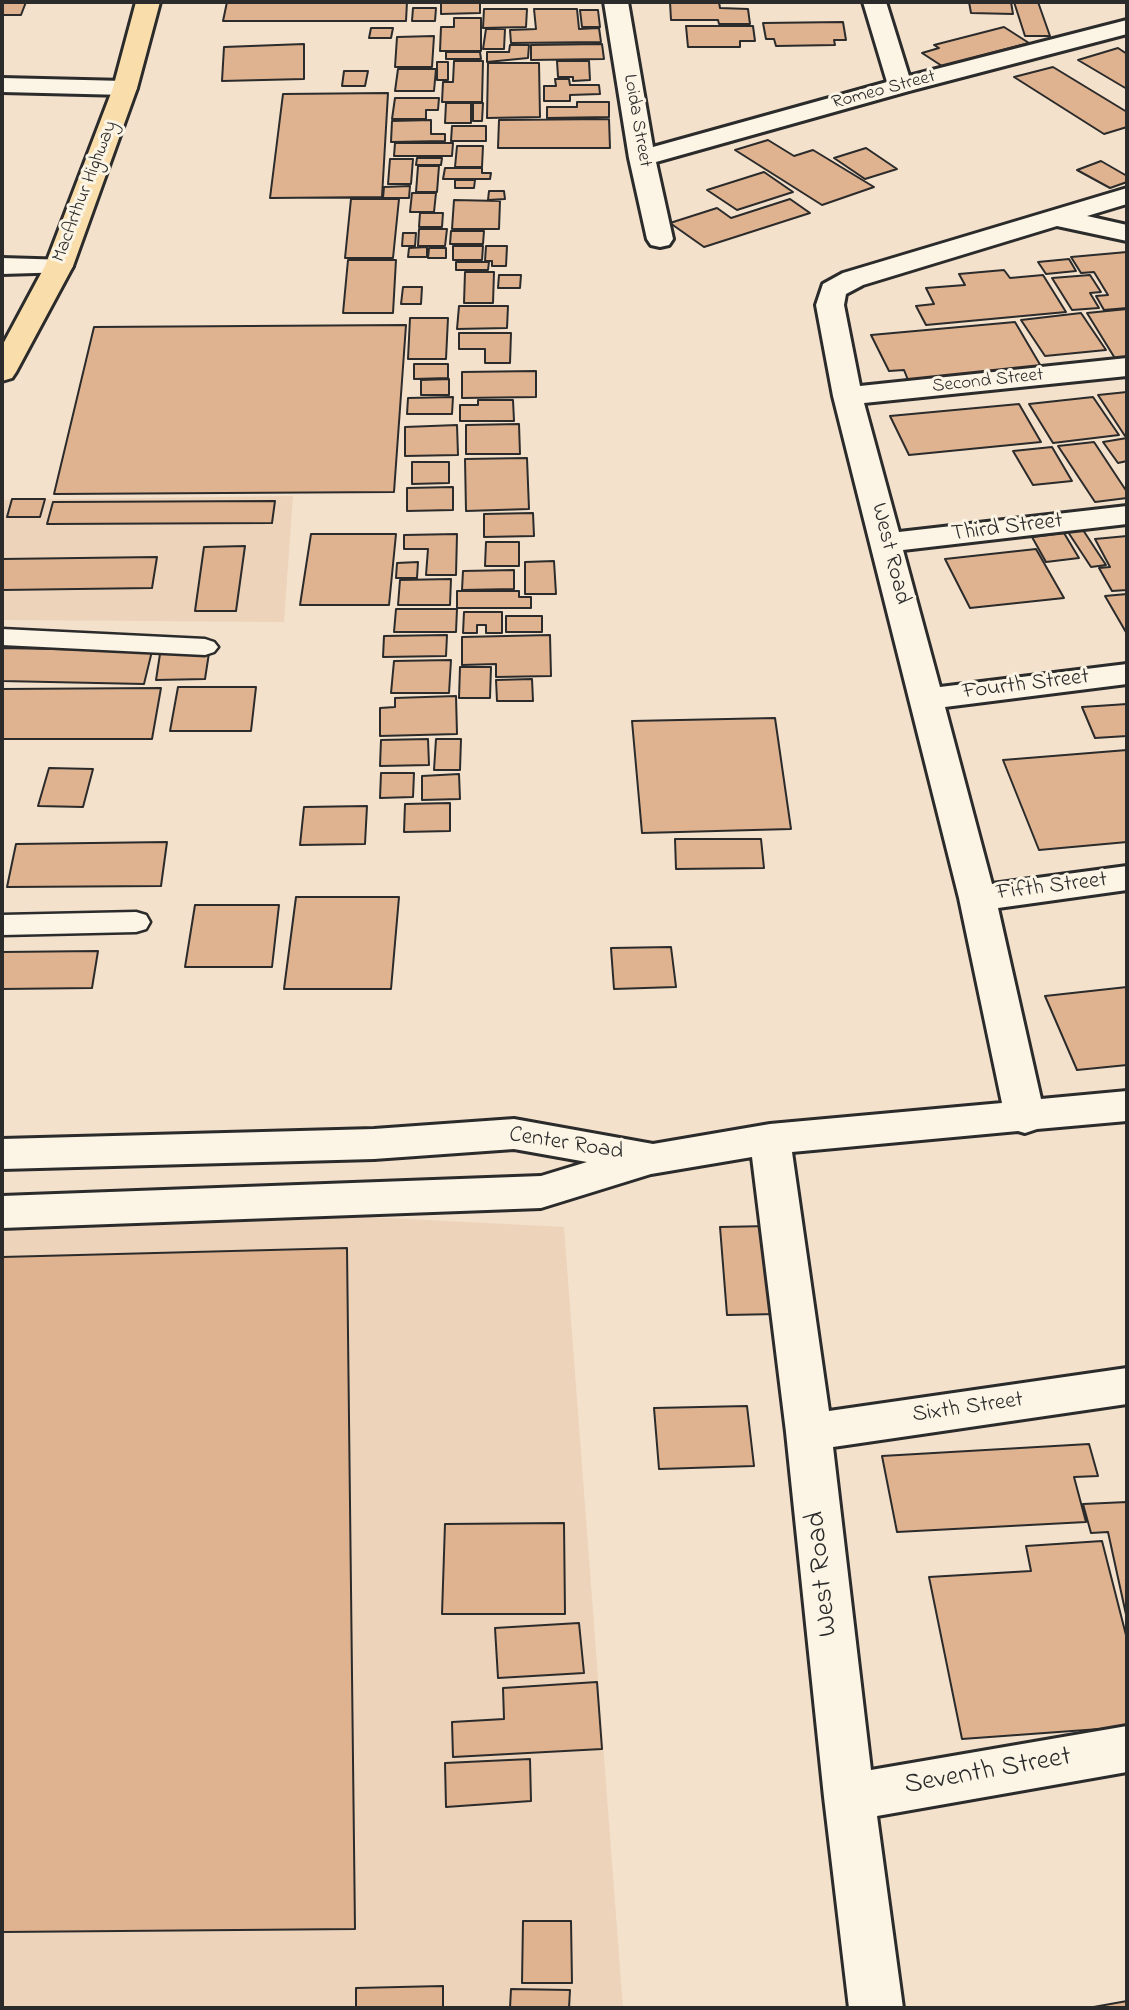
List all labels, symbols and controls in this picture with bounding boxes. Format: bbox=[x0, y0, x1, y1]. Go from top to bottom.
street label: Romeo Street bbox=[830, 66, 938, 116]
street label: Loida Street bbox=[617, 73, 655, 169]
street label: MacArthur Highway bbox=[49, 118, 123, 266]
street label: Second Street bbox=[931, 365, 1045, 399]
street label: West Road bbox=[863, 501, 915, 607]
street label: Third Street bbox=[950, 508, 1064, 550]
street label: Fourth Street bbox=[961, 665, 1091, 707]
street label: Fifth Street bbox=[995, 868, 1109, 908]
street label: Center Road bbox=[507, 1122, 625, 1168]
street label: Sixth Street bbox=[911, 1388, 1025, 1430]
street label: West Road bbox=[801, 1510, 847, 1638]
street label: Seventh Street bbox=[902, 1742, 1074, 1804]

